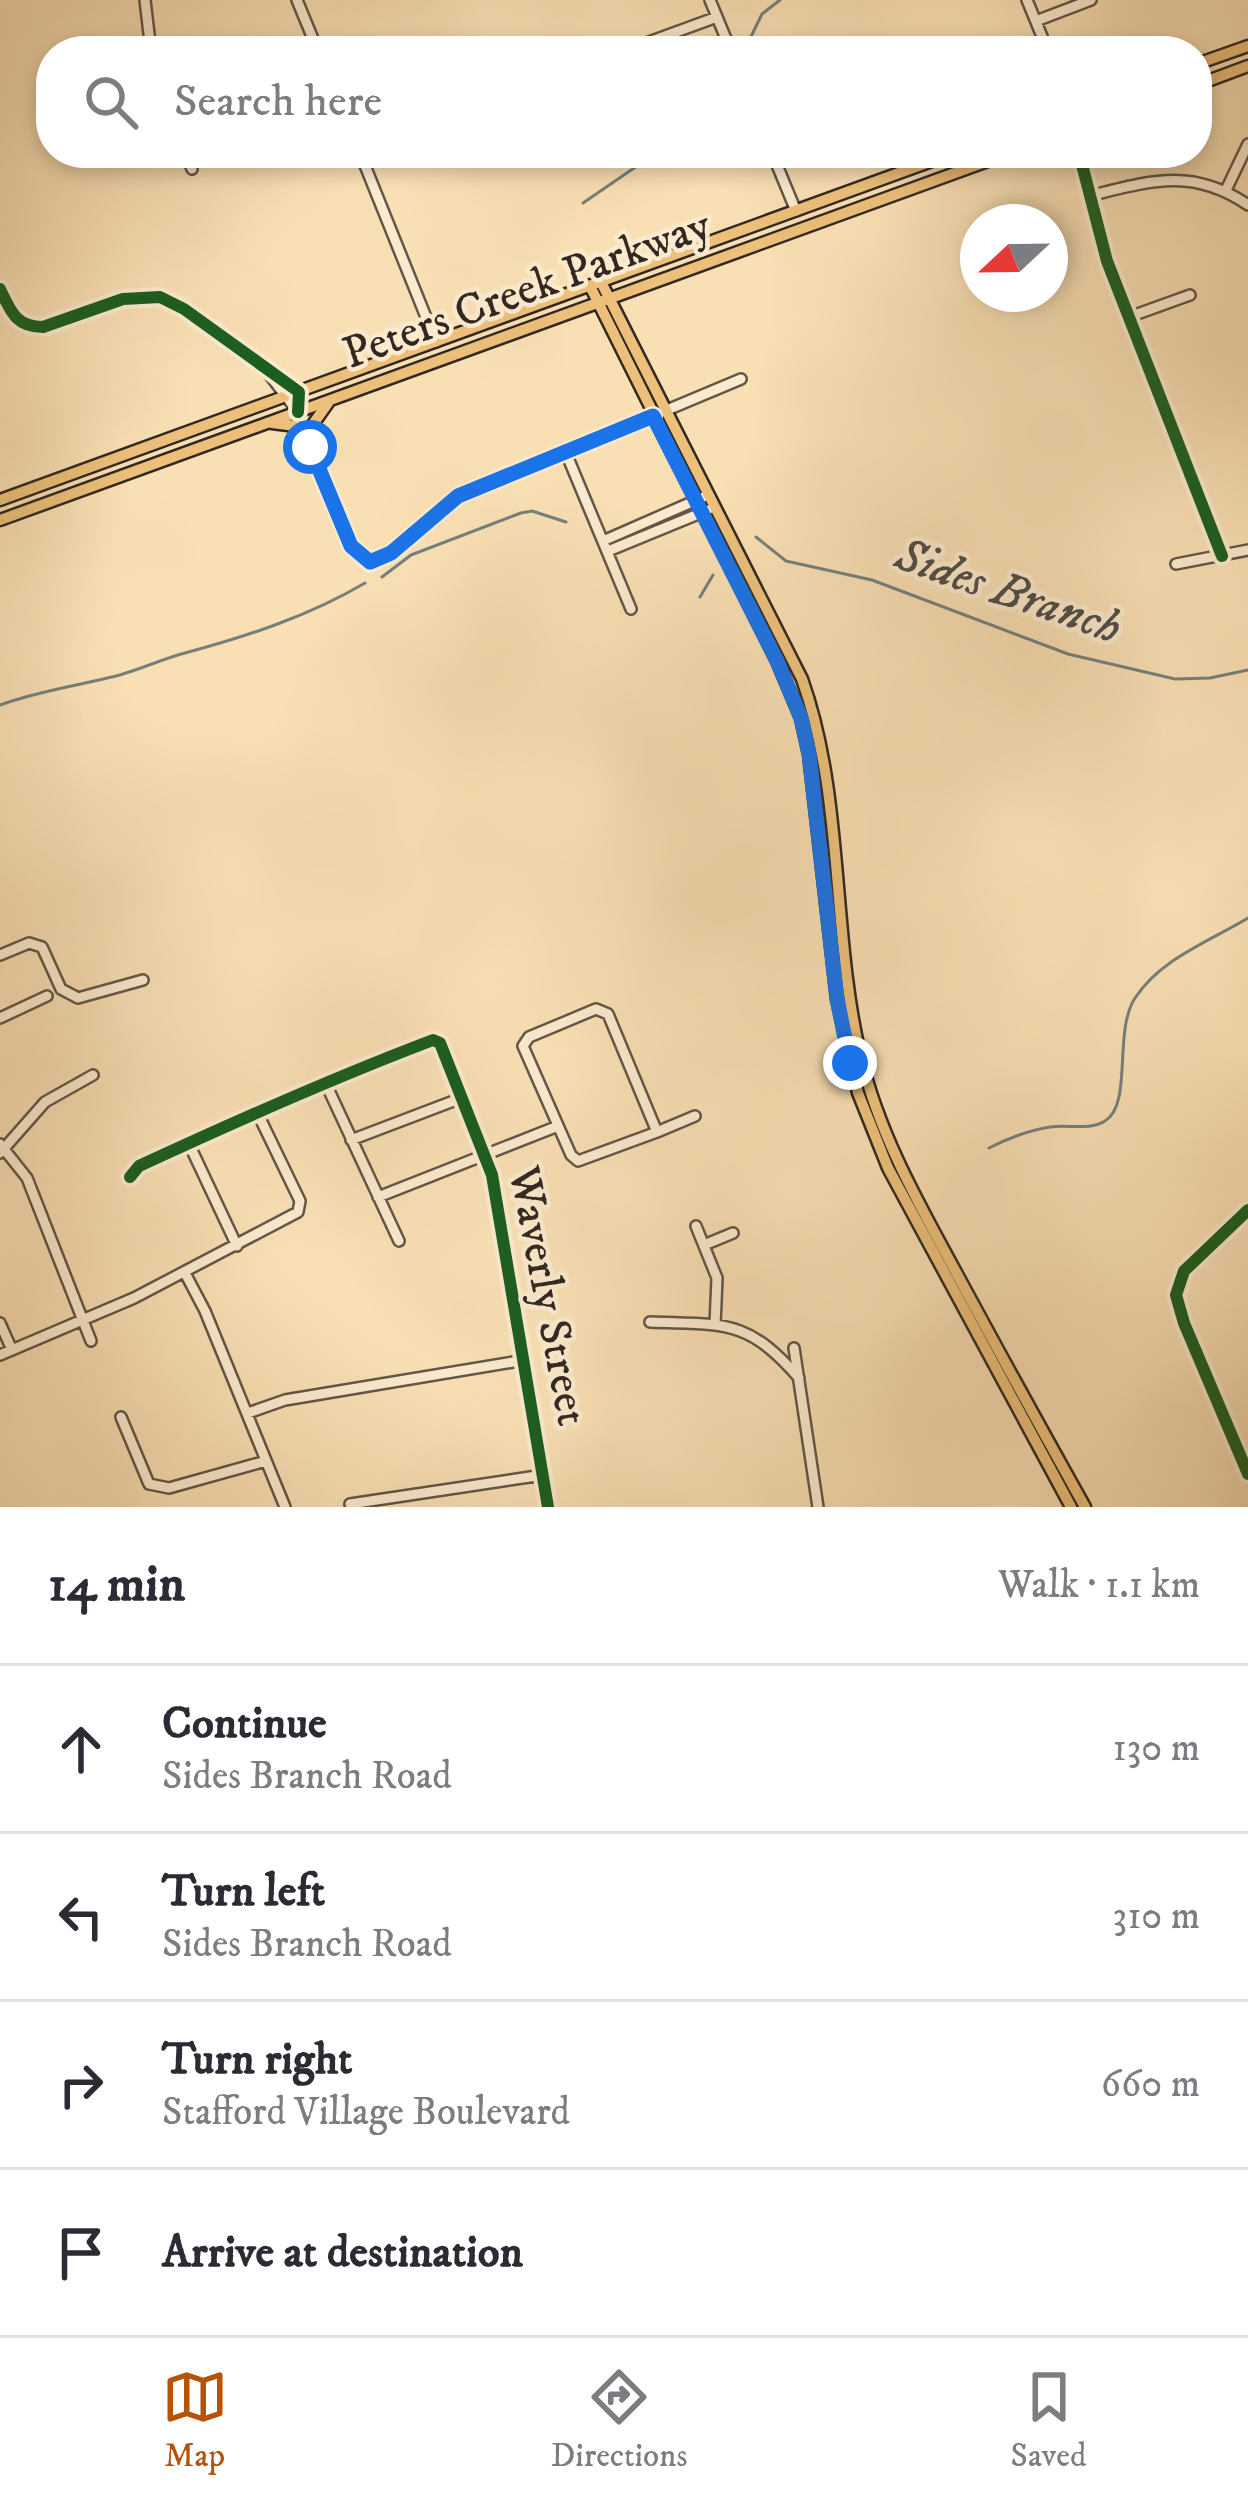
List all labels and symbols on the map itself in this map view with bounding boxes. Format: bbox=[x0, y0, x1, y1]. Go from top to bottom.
street label: Peters Creek Parkway bbox=[335, 197, 719, 383]
north arrow bbox=[960, 204, 1068, 312]
route start bbox=[283, 420, 337, 474]
water label: Sides Branch bbox=[886, 525, 1129, 659]
route end bbox=[823, 1036, 877, 1090]
street label: Waverly Street bbox=[494, 1161, 600, 1430]

